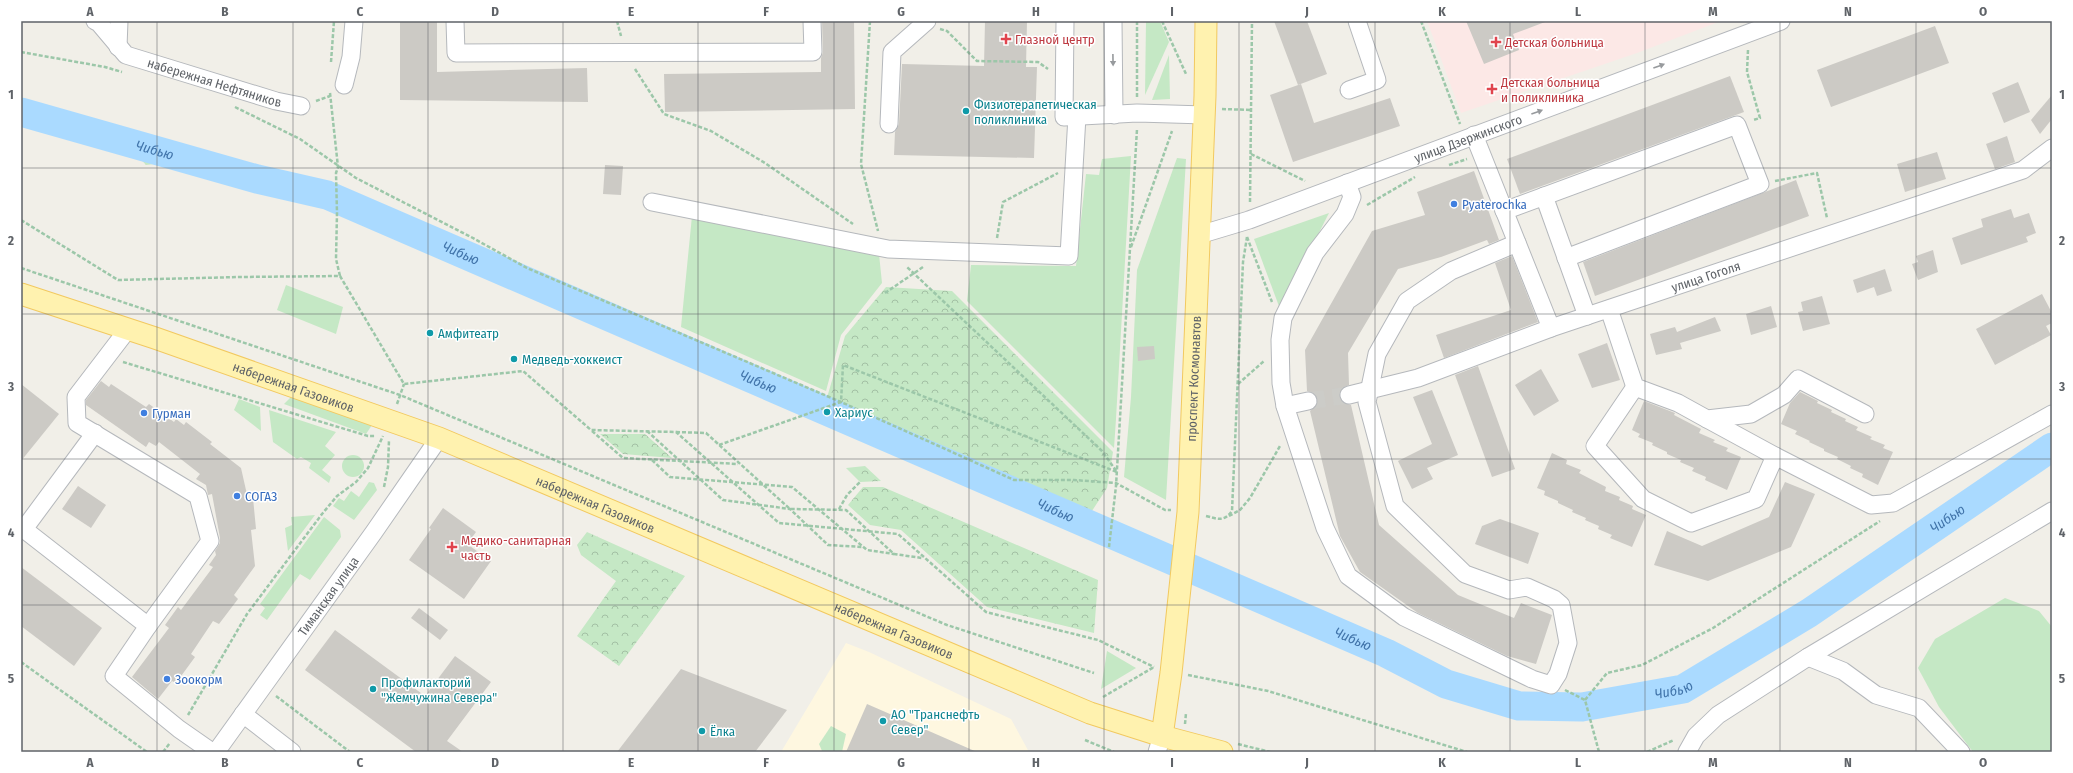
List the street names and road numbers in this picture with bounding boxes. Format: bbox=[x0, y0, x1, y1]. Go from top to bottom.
street label: набережная Нефтяников bbox=[146, 55, 283, 109]
street label: улица Дзержинского bbox=[1412, 111, 1524, 165]
street label: улица Гоголя bbox=[1669, 258, 1742, 295]
street label: проспект Космонавтов bbox=[1183, 315, 1204, 442]
street label: набережная Газовиков bbox=[231, 359, 356, 415]
street label: набережная Газовиков bbox=[534, 472, 657, 536]
street label: Тиманская улица bbox=[295, 554, 361, 639]
street label: набережная Газовиков bbox=[832, 598, 956, 662]

